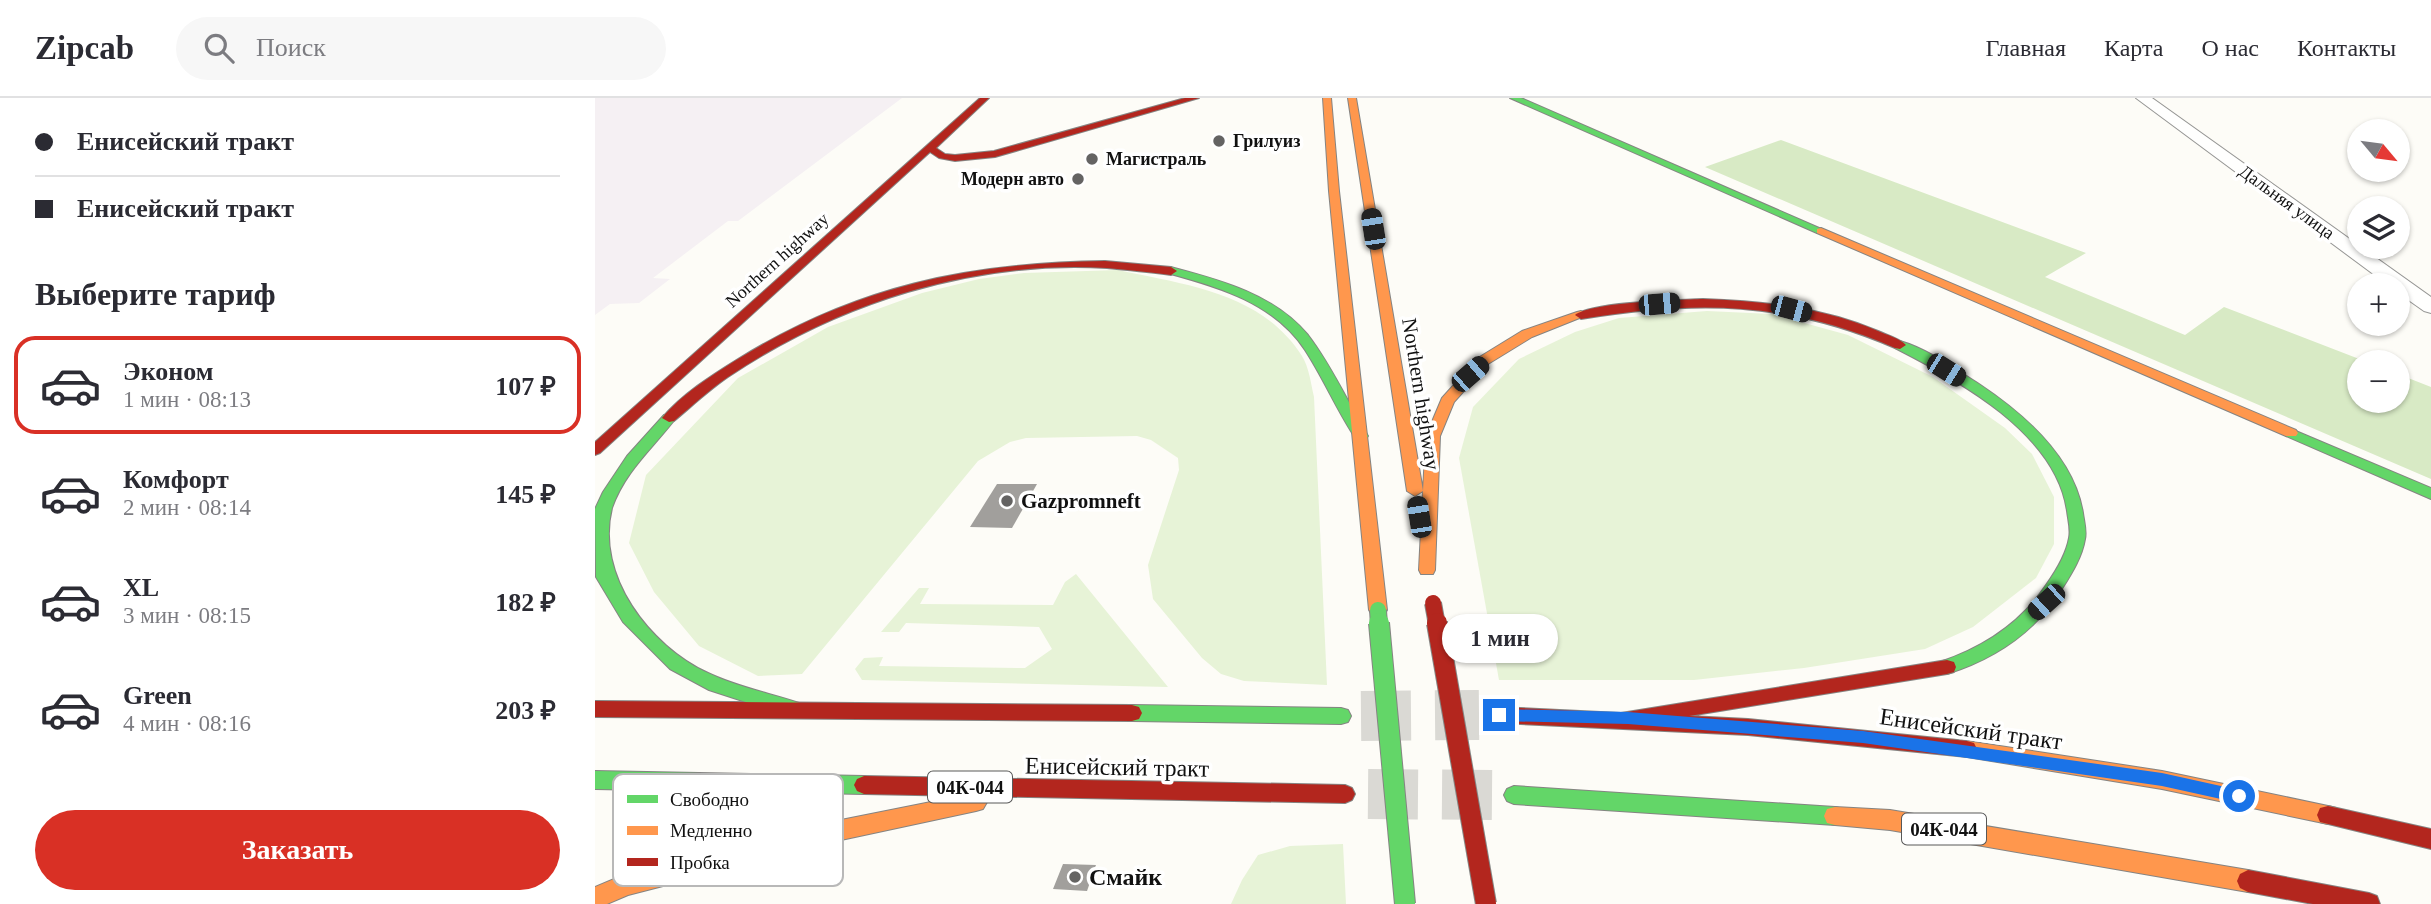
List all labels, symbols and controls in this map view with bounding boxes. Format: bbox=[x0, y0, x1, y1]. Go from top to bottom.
search box bbox=[176, 17, 666, 80]
icon: search bbox=[200, 29, 238, 67]
text: Zipcab bbox=[35, 30, 134, 66]
text: Поиск bbox=[256, 33, 326, 62]
text: Главная bbox=[1985, 35, 2066, 61]
text: Карта bbox=[2104, 35, 2163, 61]
text: О нас bbox=[2201, 35, 2259, 61]
text: Контакты bbox=[2297, 35, 2396, 61]
north arrow bbox=[2347, 119, 2410, 182]
map controls bbox=[2347, 119, 2410, 413]
text: Енисейский тракт bbox=[77, 127, 294, 156]
place label: Грилуиз bbox=[1233, 131, 1300, 151]
marker: Грилуиз bbox=[1211, 133, 1227, 149]
place label: Магистраль bbox=[1106, 149, 1207, 169]
marker: Магистраль bbox=[1084, 151, 1100, 167]
street label: Дальняя улица bbox=[2236, 161, 2338, 243]
place label: Модерн авто bbox=[961, 169, 1064, 189]
marker: Модерн авто bbox=[1070, 171, 1086, 187]
text: Енисейский тракт bbox=[77, 194, 294, 223]
button: layers bbox=[2347, 196, 2410, 259]
car bbox=[1360, 207, 1387, 251]
street label: Northern highway bbox=[721, 209, 833, 311]
button: + bbox=[2347, 273, 2410, 336]
text: Выберите тариф bbox=[35, 276, 276, 312]
car bbox=[1638, 292, 1681, 316]
car bbox=[1768, 293, 1815, 325]
street label: Northern highway bbox=[1397, 316, 1445, 472]
car bbox=[1923, 350, 1970, 390]
button: − bbox=[2347, 350, 2410, 413]
car bbox=[1448, 352, 1493, 396]
icon: car bbox=[39, 354, 102, 417]
text: Эконом bbox=[123, 357, 213, 386]
text: 107 ₽ bbox=[495, 372, 556, 401]
text: 1 мин · 08:13 bbox=[123, 387, 251, 412]
icon: car bbox=[39, 462, 102, 525]
text: Комфорт bbox=[123, 465, 229, 494]
text: 145 ₽ bbox=[495, 480, 556, 509]
place label: Gazpromneft bbox=[1021, 489, 1141, 513]
marker: Gazpromneft bbox=[999, 493, 1015, 509]
text: 2 мин · 08:14 bbox=[123, 495, 251, 520]
car bbox=[1406, 495, 1433, 539]
icon: car bbox=[39, 570, 102, 633]
text: XL bbox=[123, 573, 159, 602]
car bbox=[2024, 580, 2069, 624]
text: 182 ₽ bbox=[495, 588, 556, 617]
text: 3 мин · 08:15 bbox=[123, 603, 251, 628]
callout: 1 мин bbox=[1441, 614, 1557, 662]
text: 1 мин bbox=[1470, 626, 1530, 651]
icon: car bbox=[39, 678, 102, 741]
text: Green bbox=[123, 681, 192, 710]
text: 203 ₽ bbox=[495, 696, 556, 725]
route end bbox=[1483, 699, 1515, 731]
street label: Енисейский тракт bbox=[1878, 703, 2064, 755]
text: 4 мин · 08:16 bbox=[123, 711, 251, 736]
street label: Енисейский тракт bbox=[1025, 752, 1210, 782]
road number: 04К-044 bbox=[928, 772, 1012, 802]
legend bbox=[613, 774, 843, 886]
route start bbox=[2223, 780, 2255, 812]
text: Свободно bbox=[670, 789, 749, 810]
button: Заказать bbox=[35, 810, 560, 890]
road number: 04К-044 bbox=[1902, 814, 1986, 844]
text: Медленно bbox=[670, 820, 752, 841]
text: Пробка bbox=[670, 852, 730, 873]
place label: Смайк bbox=[1089, 864, 1162, 890]
marker: Смайк bbox=[1067, 869, 1083, 885]

